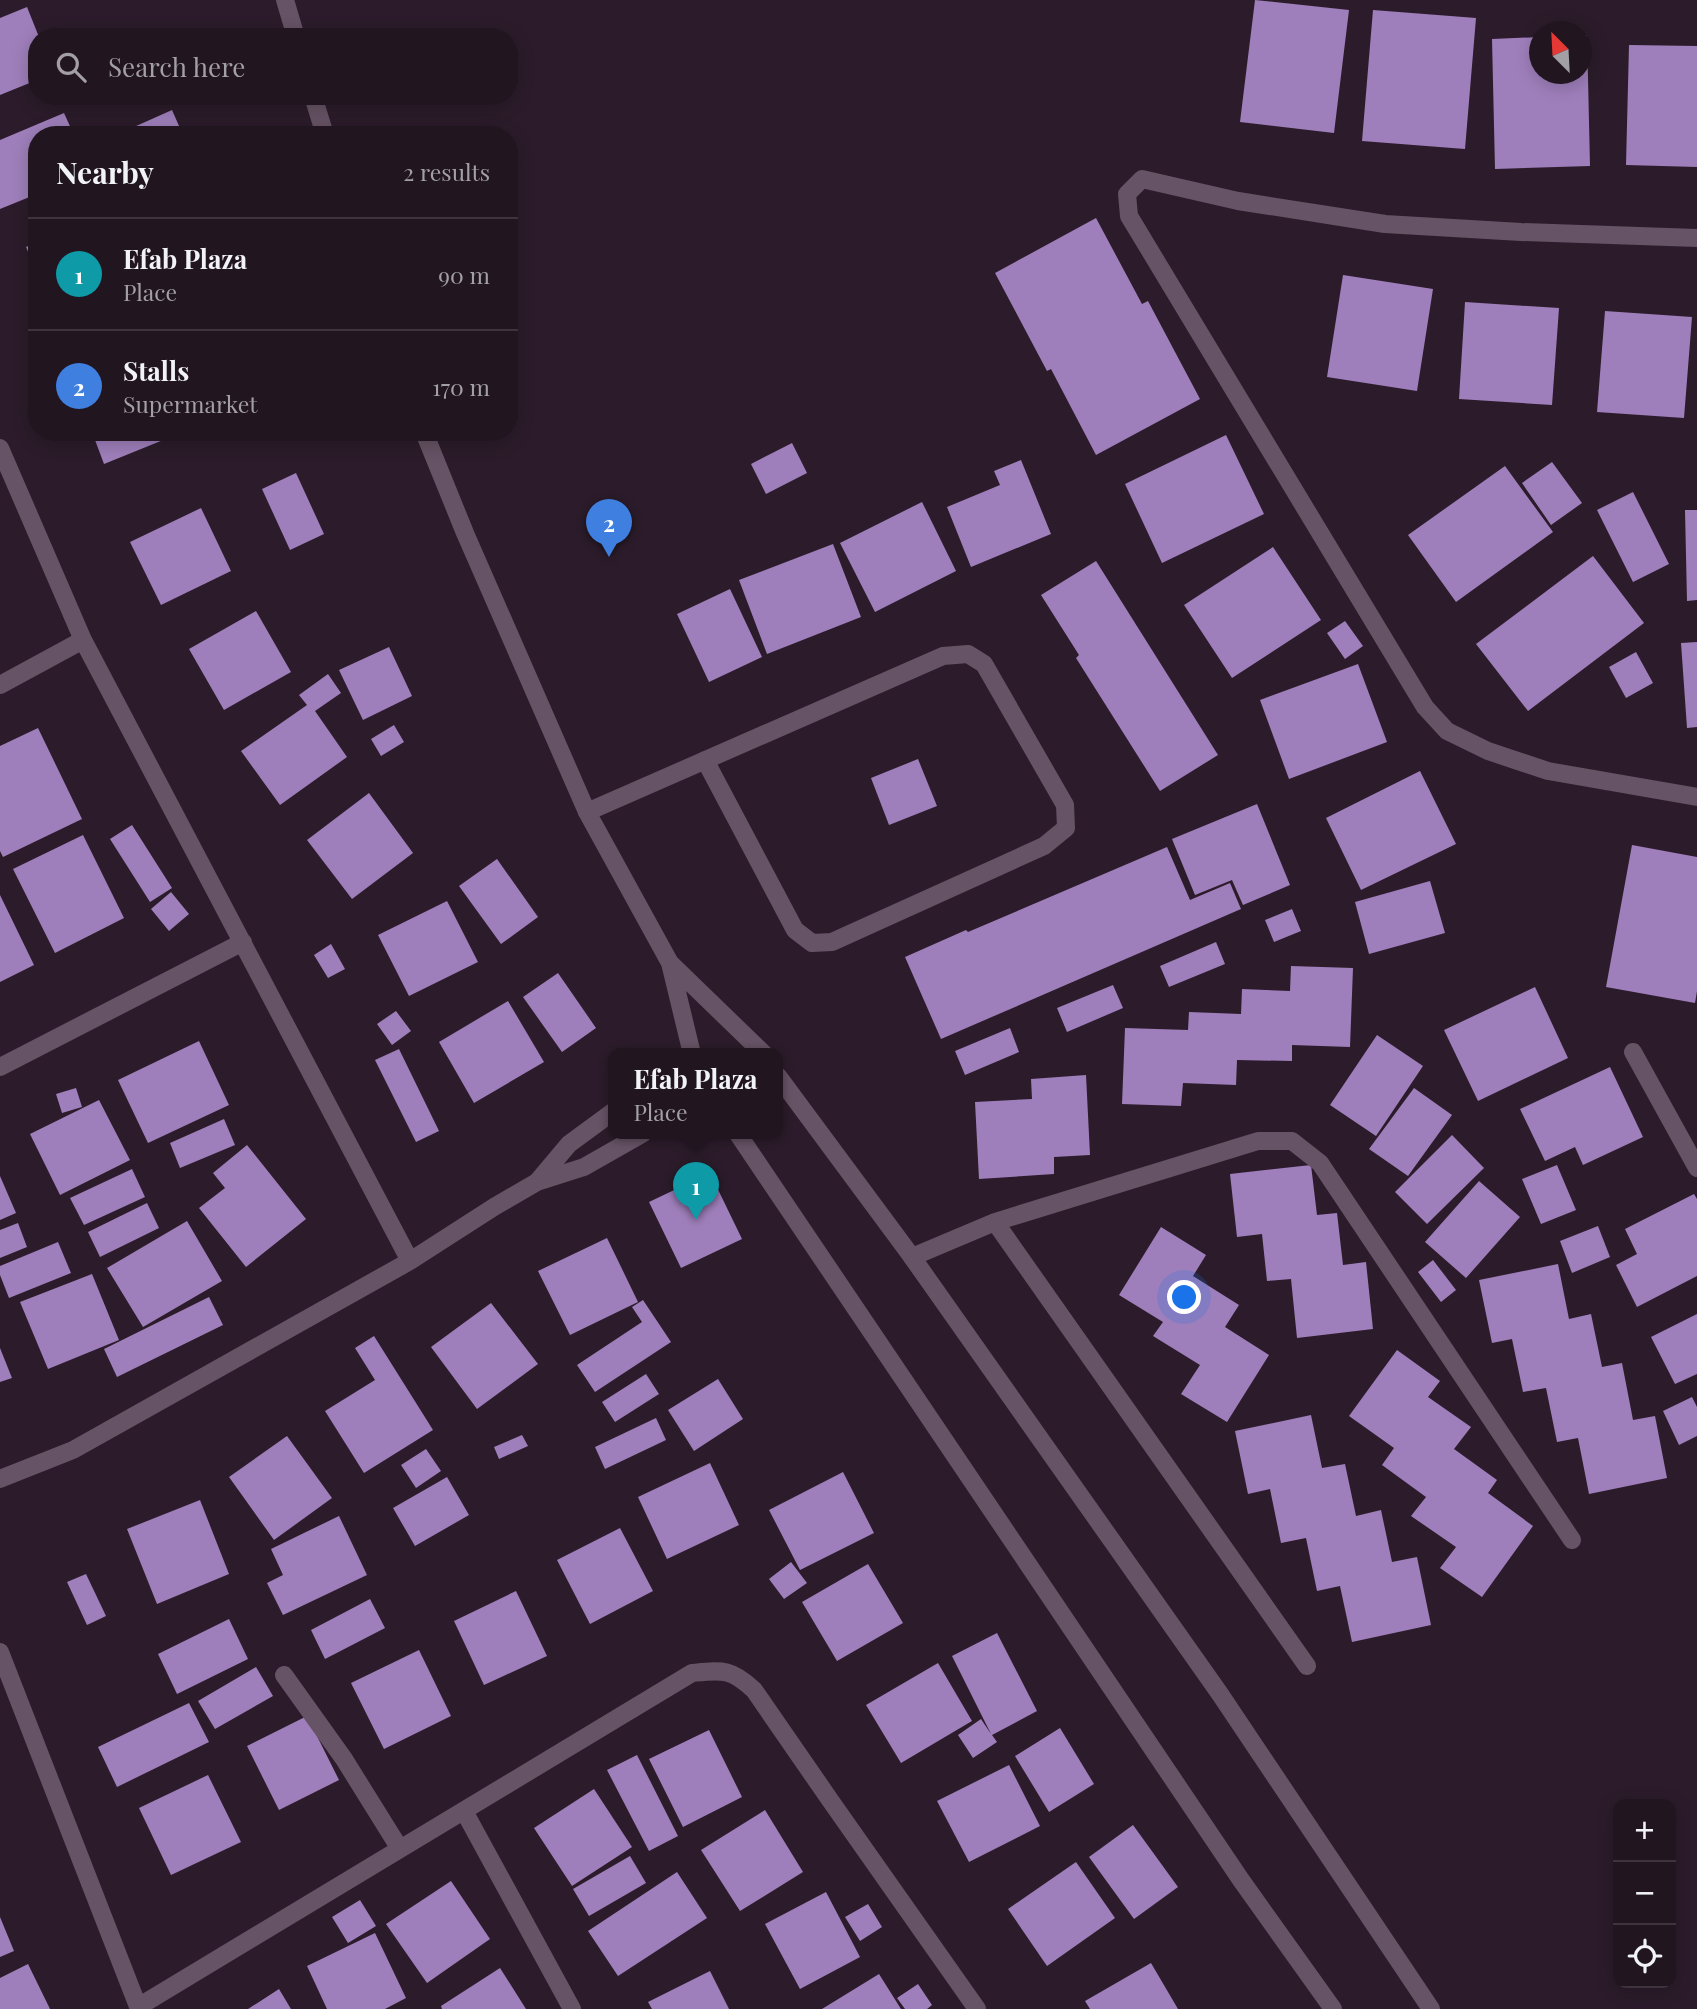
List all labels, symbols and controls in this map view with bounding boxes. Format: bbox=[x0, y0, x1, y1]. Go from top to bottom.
north arrow bbox=[1529, 21, 1592, 84]
search box bbox=[28, 28, 518, 105]
icon: search bbox=[52, 48, 90, 86]
text: Search here bbox=[108, 49, 245, 84]
text: Nearby bbox=[56, 152, 154, 192]
text: 2 results bbox=[403, 156, 490, 187]
text: Efab Plaza bbox=[123, 241, 247, 276]
text: 1 bbox=[75, 259, 83, 290]
text: 90 m bbox=[438, 259, 490, 290]
text: Place bbox=[123, 276, 177, 307]
text: Stalls bbox=[123, 353, 189, 388]
text: 2 bbox=[73, 371, 85, 402]
text: 170 m bbox=[432, 371, 490, 402]
text: Supermarket bbox=[123, 388, 257, 419]
pin: 2 bbox=[586, 499, 632, 557]
popup bbox=[608, 1048, 783, 1139]
text: Efab Plaza bbox=[633, 1061, 758, 1096]
text: Place bbox=[633, 1096, 688, 1127]
pin: 1 bbox=[673, 1162, 719, 1220]
your location bbox=[1167, 1280, 1201, 1314]
map controls bbox=[1613, 1799, 1676, 1988]
button: + bbox=[1613, 1799, 1676, 1862]
button: − bbox=[1613, 1862, 1676, 1925]
button: locate bbox=[1613, 1925, 1676, 1988]

